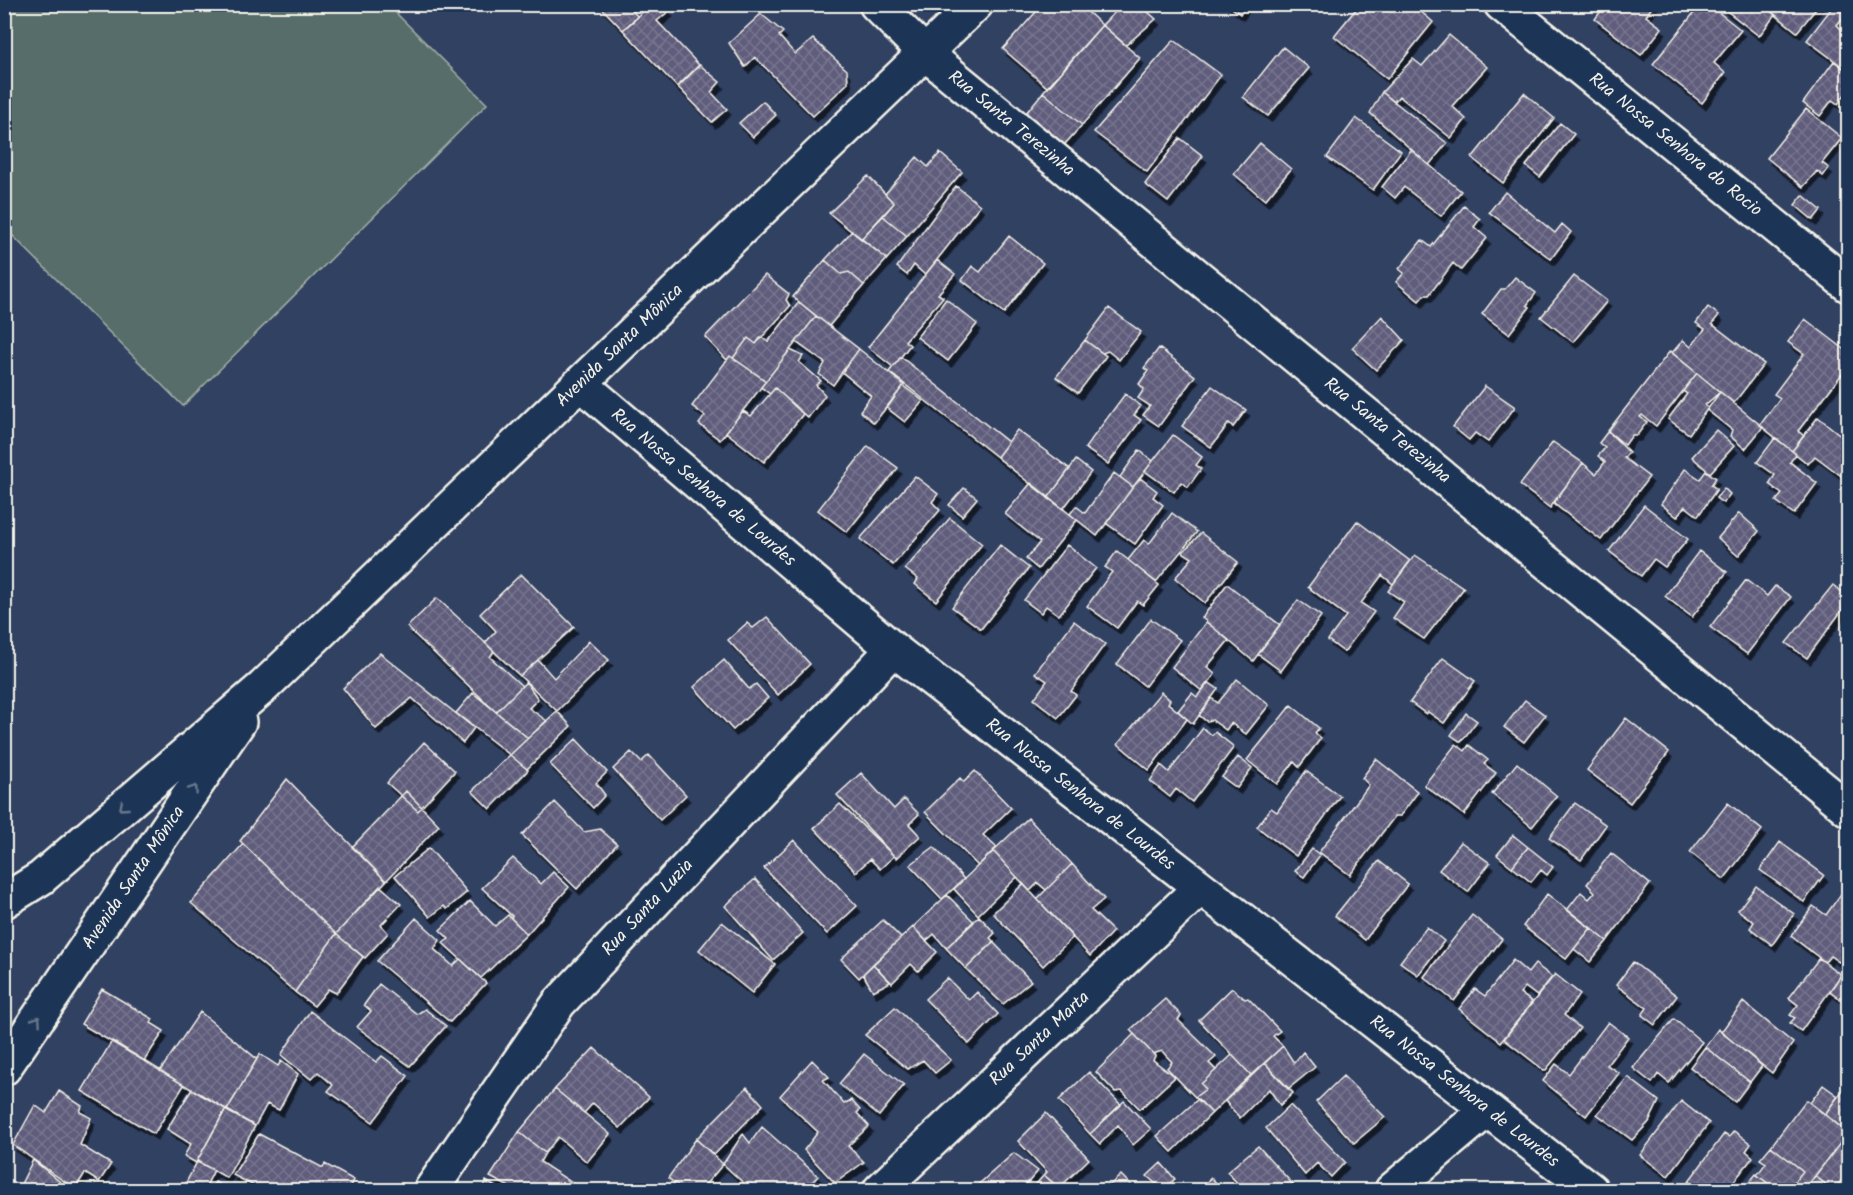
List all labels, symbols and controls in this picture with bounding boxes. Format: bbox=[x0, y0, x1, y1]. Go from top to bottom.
street label: Rua Santa Terezinha bbox=[941, 63, 1081, 185]
street label: Rua Nossa Senhora do Rocio bbox=[1582, 66, 1768, 224]
street label: Avenida Santa Mônica bbox=[549, 277, 691, 415]
street label: Rua Santa Terezinha bbox=[1317, 370, 1457, 492]
street label: Rua Nossa Senhora de Lourdes bbox=[604, 402, 802, 575]
street label: Rua Nossa Senhora de Lourdes bbox=[979, 711, 1182, 879]
one-way arrow bbox=[187, 785, 198, 796]
street label: Avenida Santa Mônica bbox=[75, 800, 193, 956]
one-way arrow bbox=[119, 800, 130, 811]
street label: Rua Santa Luzia bbox=[595, 853, 701, 963]
street label: Rua Santa Marta bbox=[983, 984, 1097, 1094]
street label: Rua Nossa Senhora de Lourdes bbox=[1363, 1008, 1566, 1176]
one-way arrow bbox=[30, 1016, 41, 1027]

